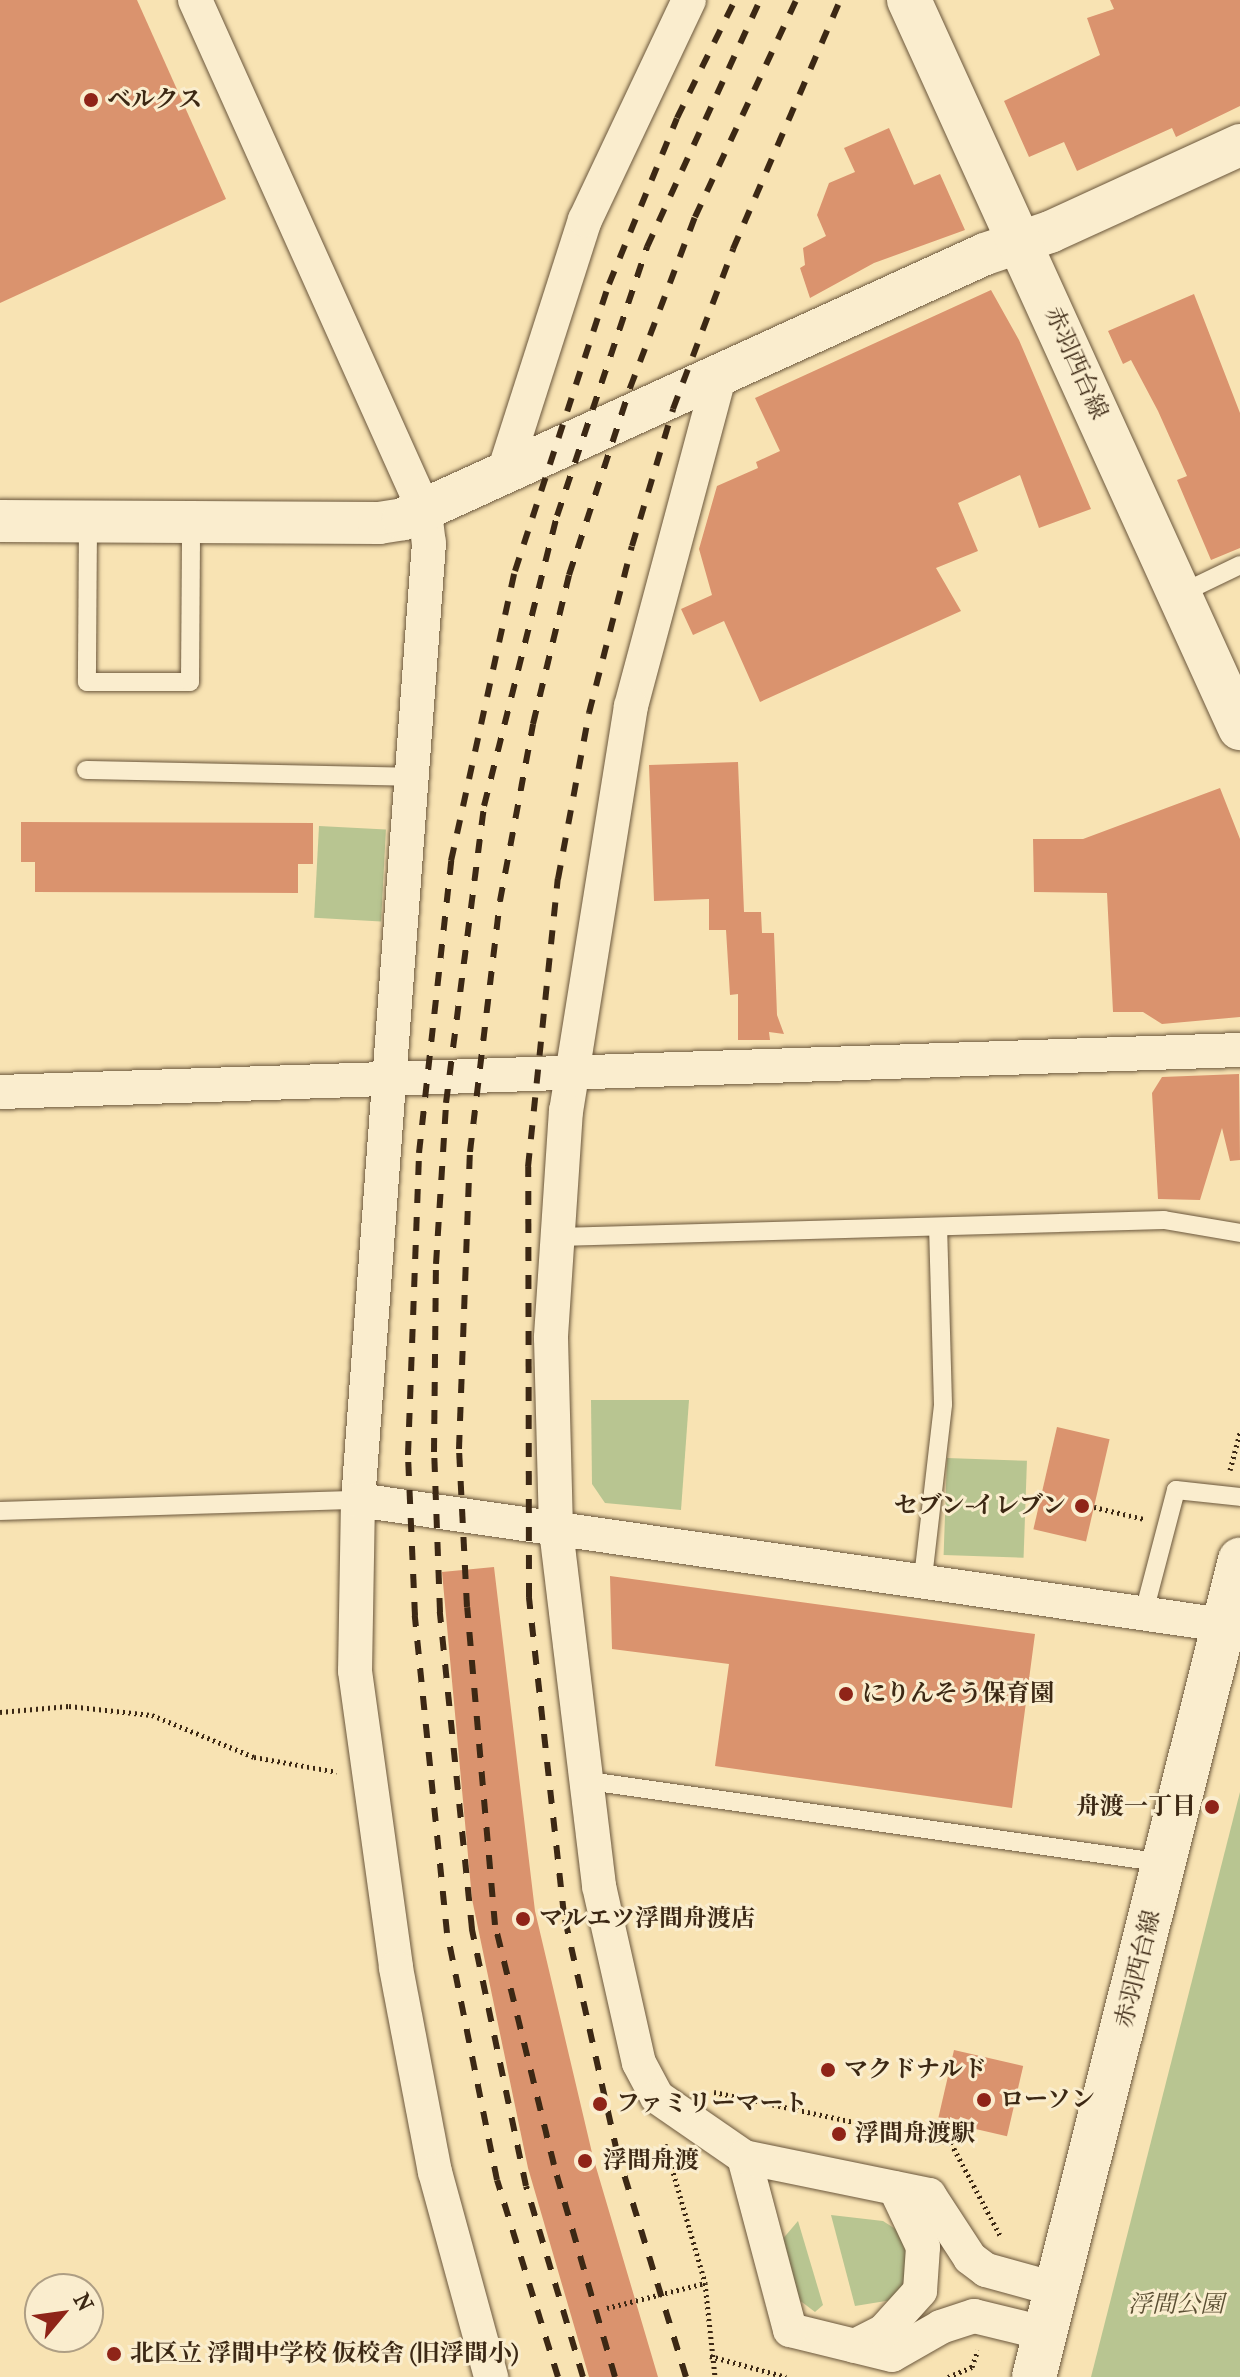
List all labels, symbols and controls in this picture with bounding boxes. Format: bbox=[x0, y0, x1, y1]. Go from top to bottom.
place label: ベルクス bbox=[107, 86, 203, 114]
marker: ベルクス bbox=[82, 91, 100, 109]
street label: 赤羽西台線 bbox=[1038, 302, 1114, 424]
place label: セブン-イレブン bbox=[892, 1492, 1066, 1520]
marker: セブン-イレブン bbox=[1073, 1497, 1091, 1515]
place label: にりんそう保育園 bbox=[862, 1680, 1054, 1708]
marker: にりんそう保育園 bbox=[837, 1685, 855, 1703]
place label: 舟渡一丁目 bbox=[1076, 1793, 1196, 1821]
marker: 舟渡一丁目 bbox=[1203, 1798, 1221, 1816]
place label: マルエツ浮間舟渡店 bbox=[539, 1905, 755, 1933]
street label: 赤羽西台線 bbox=[1110, 1907, 1166, 2031]
marker: マルエツ浮間舟渡店 bbox=[514, 1910, 532, 1928]
place label: マクドナルド bbox=[844, 2056, 988, 2084]
marker: マクドナルド bbox=[819, 2061, 837, 2079]
place label: ローソン bbox=[1000, 2086, 1096, 2114]
place label: ファミリーマート bbox=[616, 2090, 808, 2118]
marker: ローソン bbox=[975, 2091, 993, 2109]
marker: ファミリーマート bbox=[591, 2095, 609, 2113]
place label: 浮間舟渡駅 bbox=[855, 2120, 975, 2148]
marker: 浮間舟渡駅 bbox=[830, 2125, 848, 2143]
place label: 浮間舟渡 bbox=[603, 2147, 699, 2175]
marker: 浮間舟渡 bbox=[574, 2150, 596, 2172]
north arrow bbox=[24, 2273, 104, 2353]
text: N bbox=[68, 2289, 99, 2316]
park label: 浮間公園 bbox=[1128, 2291, 1224, 2319]
place label: 北区立 浮間中学校 仮校舎 (旧浮間小) bbox=[130, 2340, 519, 2368]
marker: 北区立 浮間中学校 仮校舎 (旧浮間小) bbox=[105, 2345, 123, 2363]

